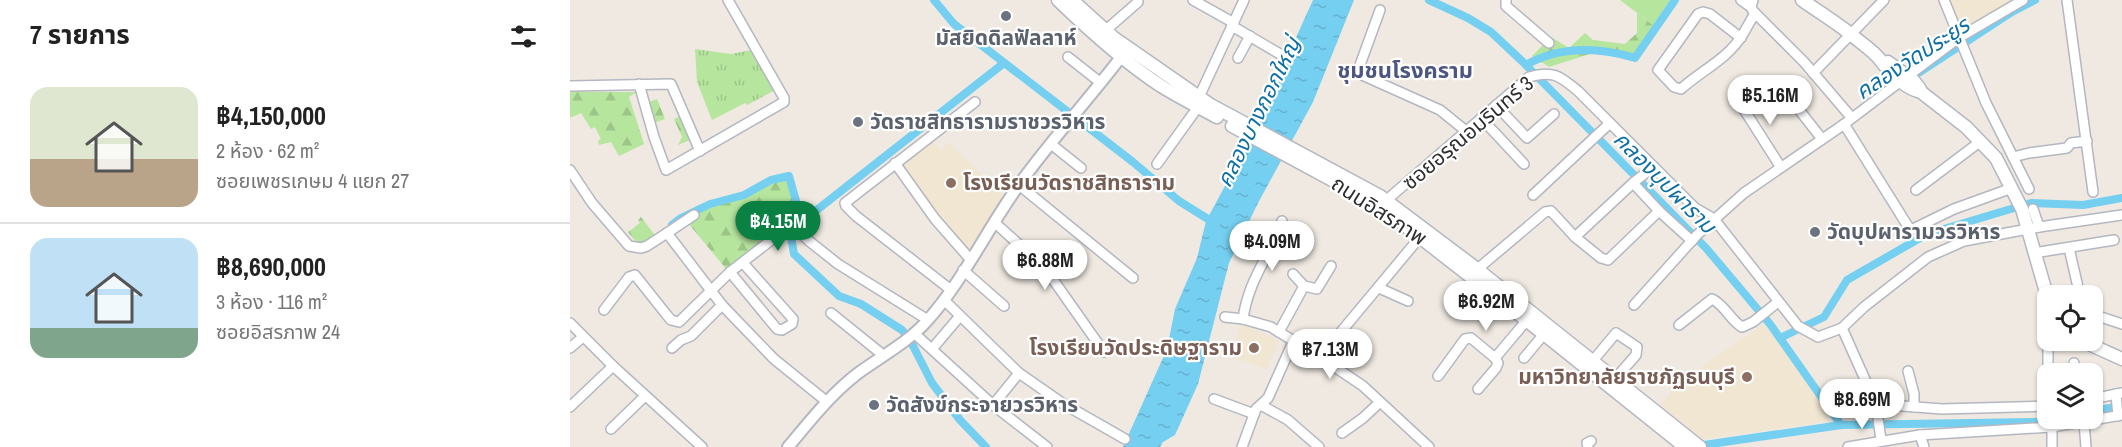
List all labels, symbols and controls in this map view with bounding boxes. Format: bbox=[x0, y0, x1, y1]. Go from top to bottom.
marker: มัสยิดดิลฟัลลาห์ bbox=[999, 9, 1013, 23]
water label: คลองวัดประยูร bbox=[1849, 9, 1977, 106]
text: 7 รายการ bbox=[30, 17, 130, 52]
icon: filters bbox=[507, 20, 540, 53]
place label: มัสยิดดิลฟัลลาห์ bbox=[936, 23, 1076, 52]
water label: คลองบางกอกใหญ่ bbox=[1209, 30, 1308, 192]
district label: ชุมชนโรงคราม bbox=[1337, 55, 1473, 85]
street label: ซอยอรุณอมรินทร์ 3 bbox=[1396, 69, 1539, 196]
pin: ฿5.16M bbox=[1721, 75, 1819, 126]
text: ฿5.16M bbox=[1741, 81, 1799, 108]
text: ฿4,150,000 bbox=[216, 98, 326, 133]
place label: วัดราชสิทธารามราชวรวิหาร bbox=[870, 107, 1106, 136]
icon: home bbox=[78, 111, 150, 183]
marker: วัดราชสิทธารามราชวรวิหาร bbox=[851, 115, 865, 129]
water label: คลองบุปผาราม bbox=[1607, 124, 1724, 241]
text: 2 ห้อง · 62 m² bbox=[216, 137, 319, 164]
text: ซอยเพชรเกษม 4 แยก 27 bbox=[216, 167, 409, 194]
place label: โรงเรียนวัดราชสิทธาราม bbox=[963, 168, 1175, 197]
street label: ถนนอิสรภาพ bbox=[1326, 169, 1433, 252]
marker: โรงเรียนวัดราชสิทธาราม bbox=[944, 176, 958, 190]
pin: ฿4.15M bbox=[729, 201, 827, 252]
text: ฿4.15M bbox=[749, 207, 807, 234]
place label: วัดบุปผารามวรวิหาร bbox=[1827, 217, 2000, 246]
pin: ฿4.09M bbox=[1223, 221, 1321, 272]
marker: วัดบุปผารามวรวิหาร bbox=[1808, 225, 1822, 239]
text: ฿4.09M bbox=[1243, 227, 1301, 254]
pin: ฿6.88M bbox=[996, 240, 1094, 291]
text: ฿6.88M bbox=[1016, 246, 1074, 273]
text: ฿8,690,000 bbox=[216, 249, 326, 284]
icon: home bbox=[78, 262, 150, 334]
pin: ฿6.92M bbox=[1437, 281, 1535, 332]
map controls bbox=[2037, 285, 2103, 429]
button: locate bbox=[2037, 285, 2103, 351]
text: ฿6.92M bbox=[1457, 287, 1515, 314]
text: 3 ห้อง · 116 m² bbox=[216, 288, 327, 315]
text: ซอยอิสรภาพ 24 bbox=[216, 318, 340, 345]
pin: ฿7.13M bbox=[1281, 329, 1379, 380]
place label: โรงเรียนวัดประดิษฐาราม bbox=[1029, 333, 1242, 362]
text: ฿7.13M bbox=[1301, 335, 1359, 362]
marker: โรงเรียนวัดประดิษฐาราม bbox=[1247, 341, 1261, 355]
place label: มหาวิทยาลัยราชภัฏธนบุรี bbox=[1518, 362, 1735, 391]
button: layers bbox=[2037, 363, 2103, 429]
marker: มหาวิทยาลัยราชภัฏธนบุรี bbox=[1740, 370, 1754, 384]
pin: ฿8.69M bbox=[1813, 379, 1911, 430]
text: ฿8.69M bbox=[1833, 385, 1891, 412]
place label: วัดสังข์กระจายวรวิหาร bbox=[886, 390, 1078, 419]
marker: วัดสังข์กระจายวรวิหาร bbox=[867, 398, 881, 412]

